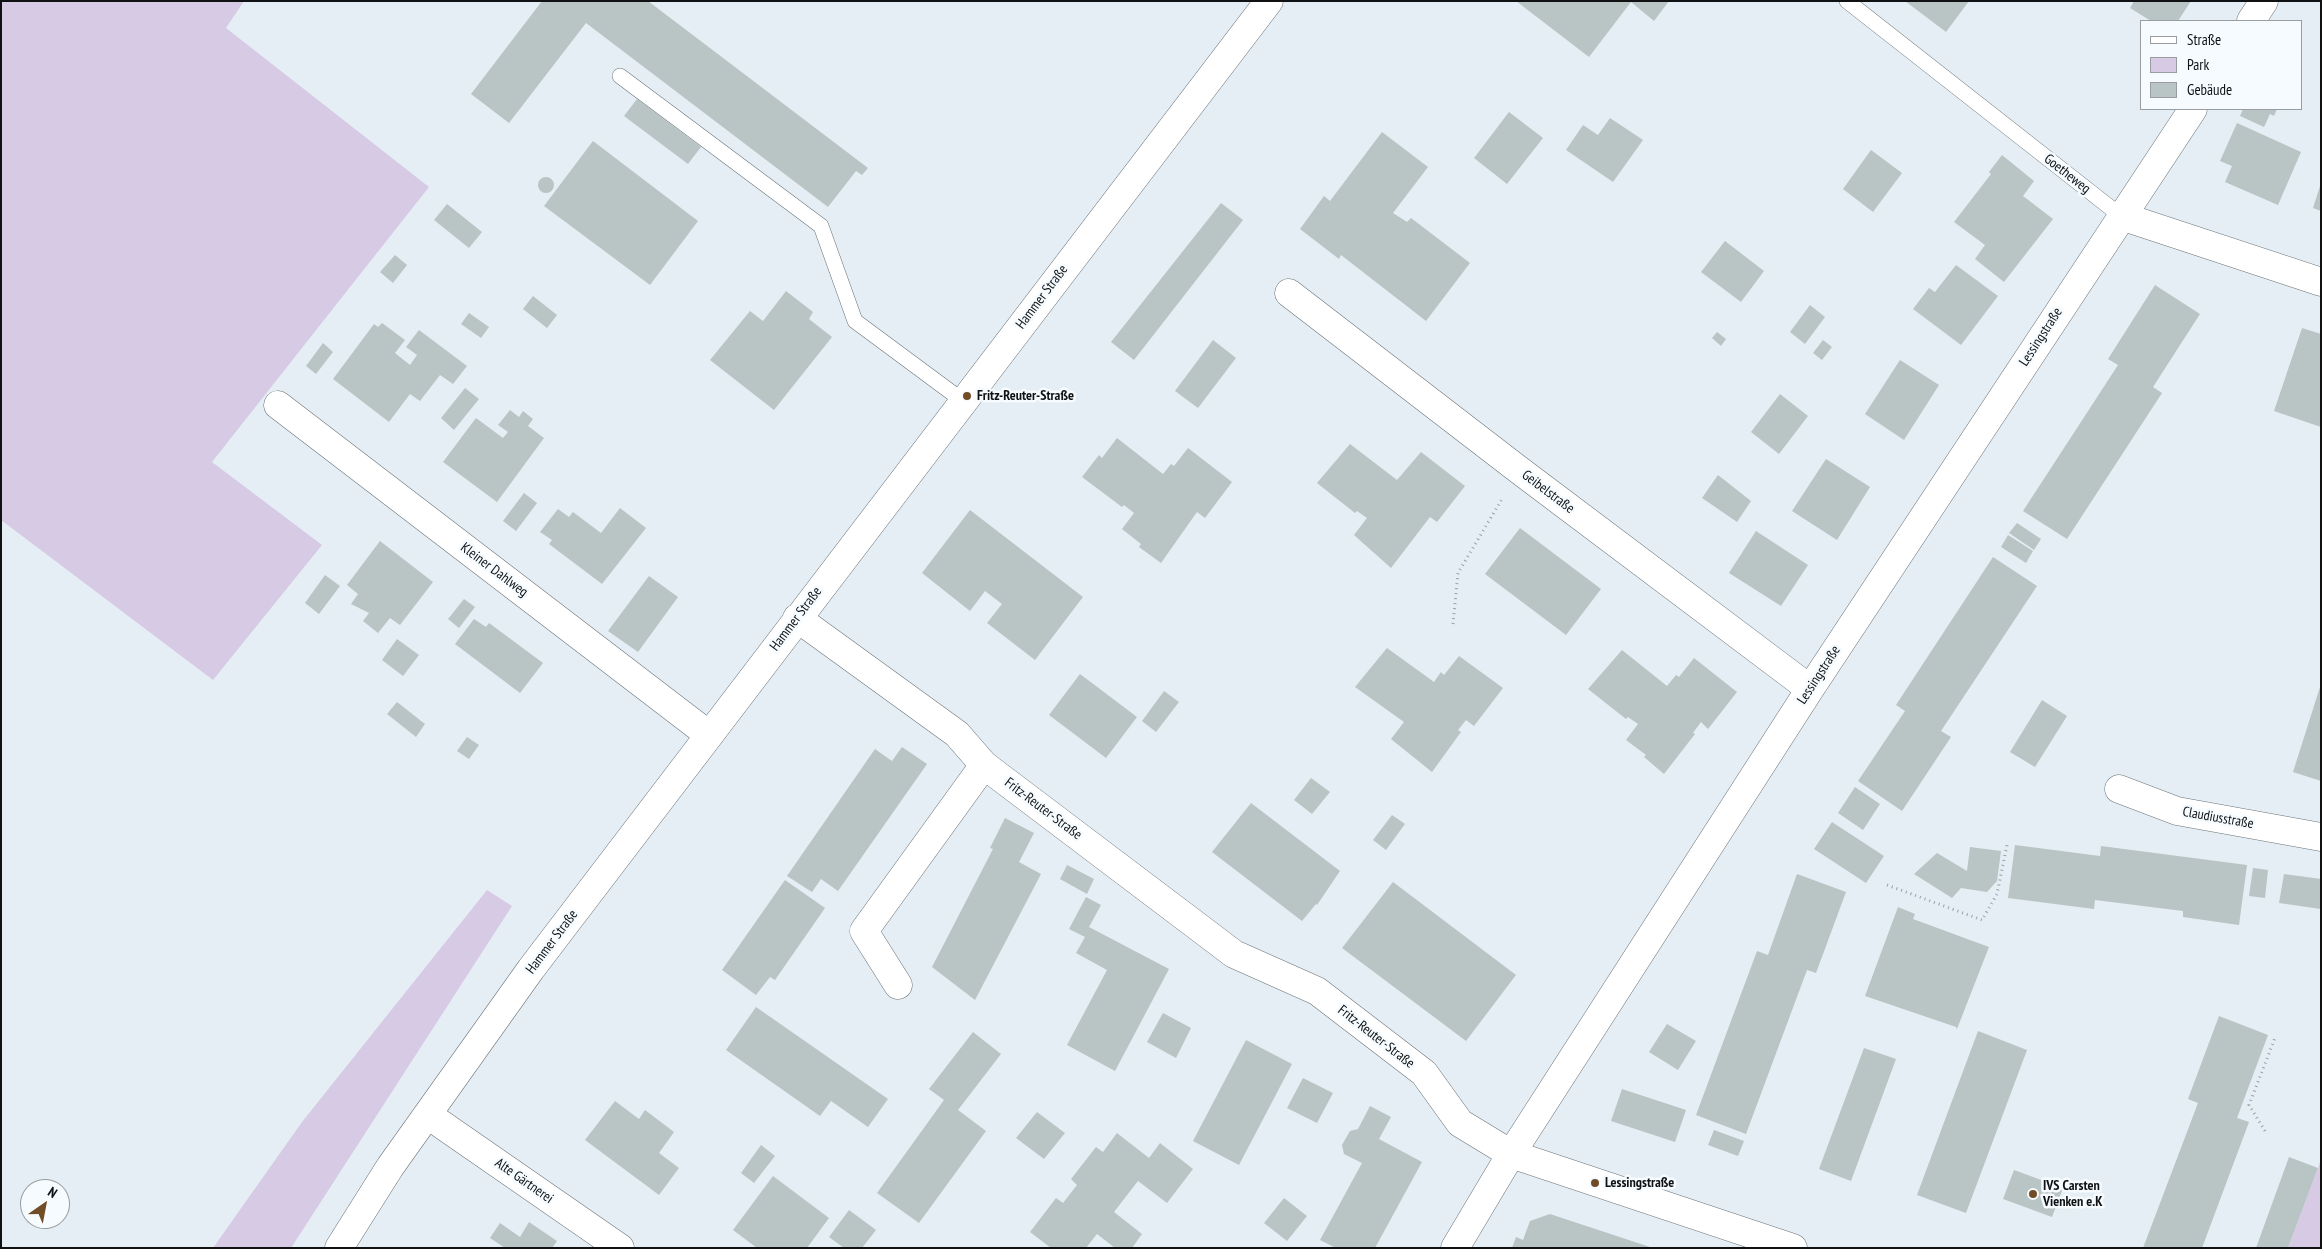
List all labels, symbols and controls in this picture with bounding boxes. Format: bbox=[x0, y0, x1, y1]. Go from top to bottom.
legend bbox=[2140, 20, 2302, 110]
text: Straße bbox=[2187, 30, 2221, 49]
text: Park bbox=[2187, 55, 2209, 74]
text: Gebäude bbox=[2187, 80, 2232, 99]
street label: Goetheweg bbox=[2040, 151, 2094, 197]
street label: Hammer Straße bbox=[1012, 262, 1072, 332]
street label: Lessingstraße bbox=[2016, 305, 2066, 369]
place label: Fritz-Reuter-Straße bbox=[977, 388, 1074, 404]
marker: Fritz-Reuter-Straße bbox=[961, 390, 973, 402]
street label: Geibelstraße bbox=[1518, 467, 1578, 517]
street label: Kleiner Dahlweg bbox=[457, 539, 531, 601]
street label: Hammer Straße bbox=[766, 584, 826, 654]
street label: Lessingstraße bbox=[1794, 643, 1844, 707]
street label: Fritz-Reuter-Straße bbox=[1001, 774, 1085, 844]
street label: Claudiusstraße bbox=[2181, 803, 2255, 833]
street label: Hammer Straße bbox=[522, 907, 582, 977]
street label: Fritz-Reuter-Straße bbox=[1334, 1002, 1418, 1072]
street label: Alte Gärtnerei bbox=[492, 1155, 556, 1207]
place label: Lessingstraße bbox=[1605, 1175, 1674, 1191]
marker: Lessingstraße bbox=[1589, 1177, 1601, 1189]
place label: IVS Carsten Vienken e.K bbox=[2043, 1178, 2102, 1210]
north arrow bbox=[20, 1179, 70, 1229]
text: N bbox=[45, 1183, 61, 1202]
marker: IVS Carsten Vienken e.K bbox=[2027, 1188, 2039, 1200]

